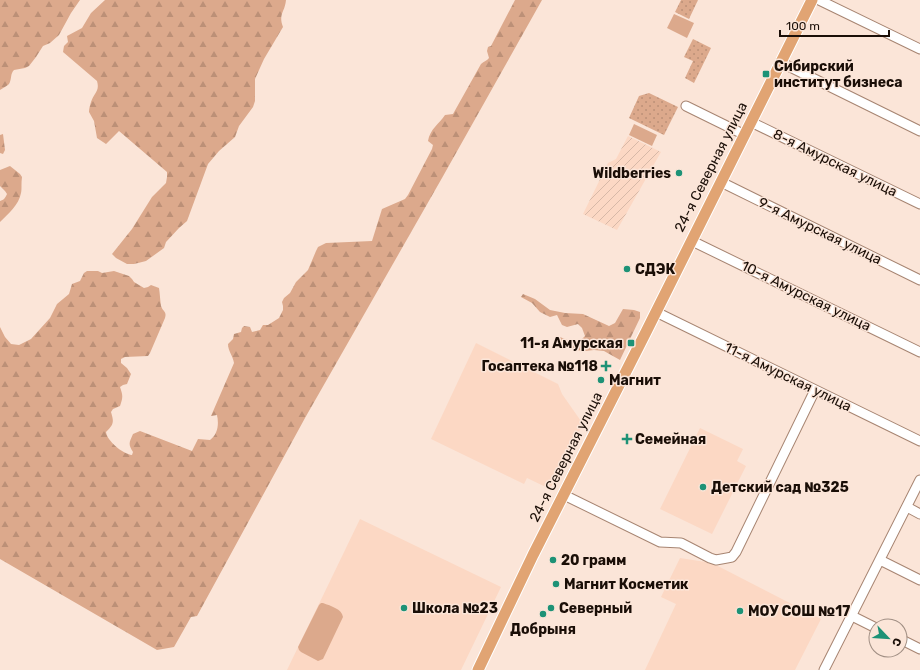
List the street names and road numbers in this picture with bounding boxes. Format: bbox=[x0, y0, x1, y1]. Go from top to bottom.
street label: 24-я Северная улица bbox=[671, 99, 751, 235]
street label: 8-я Амурская улица bbox=[770, 126, 900, 200]
street label: 9-я Амурская улица bbox=[756, 194, 884, 268]
street label: 10-я Амурская улица bbox=[738, 257, 874, 335]
street label: 11-я Амурская улица bbox=[722, 339, 854, 415]
street label: 24-я Северная улица bbox=[526, 389, 606, 525]

